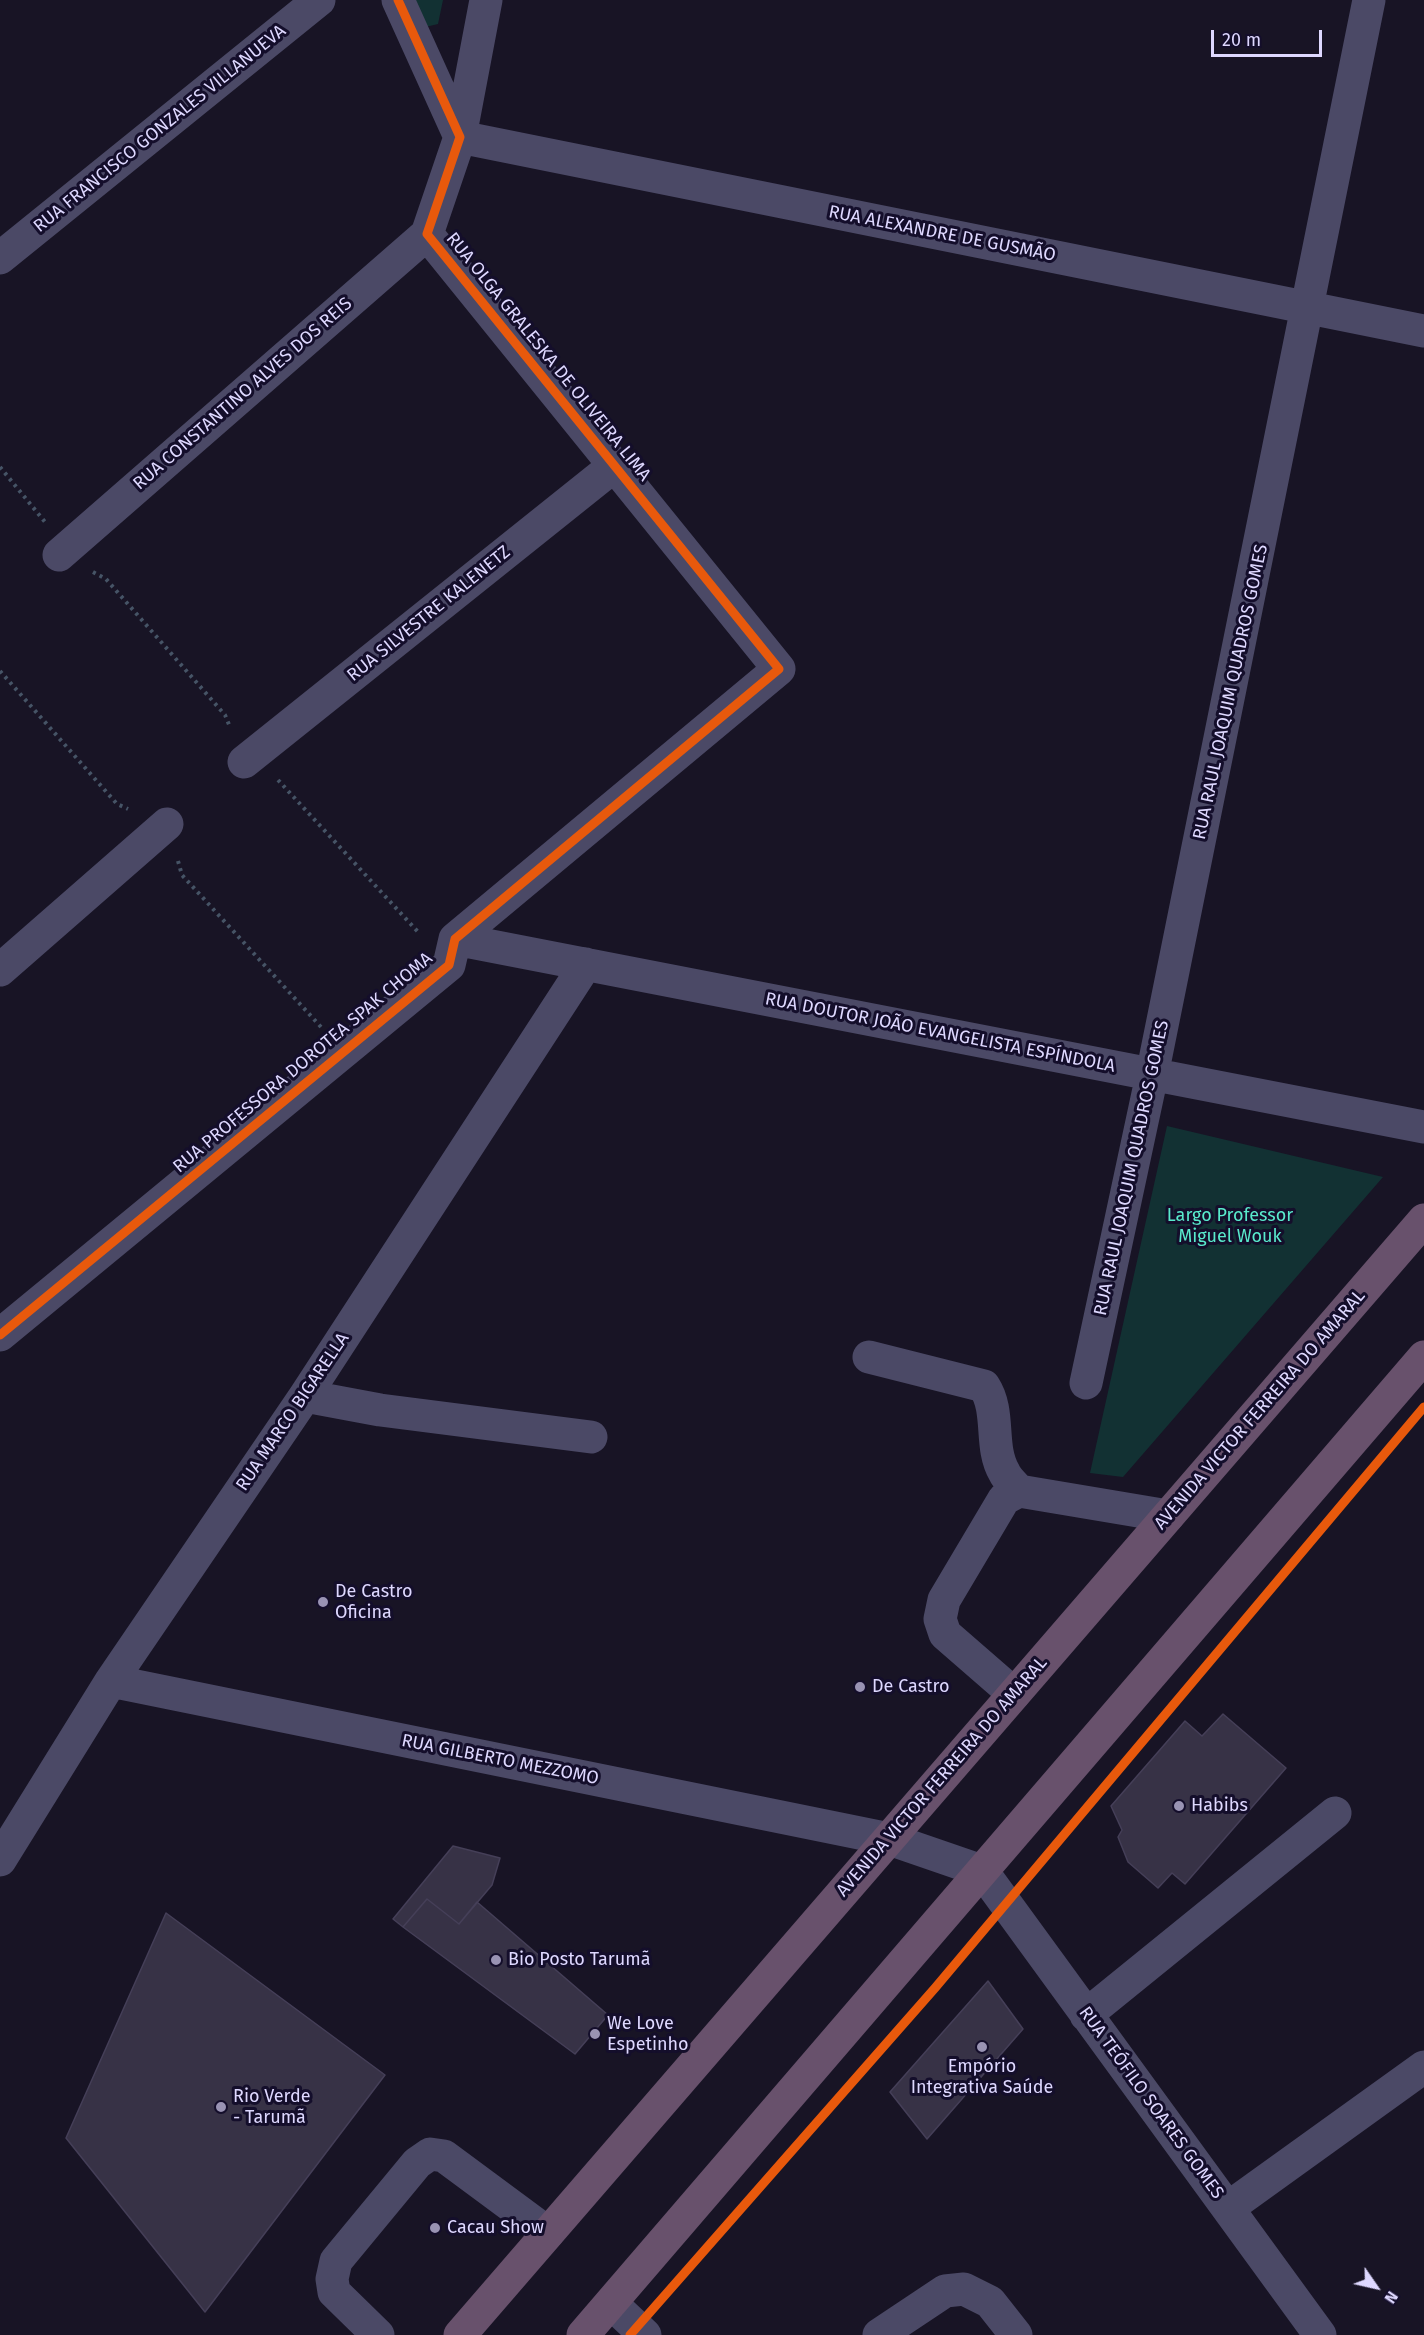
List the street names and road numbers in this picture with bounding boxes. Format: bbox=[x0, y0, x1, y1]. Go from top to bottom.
street label: RUA FRANCISCO GONZALES VILLANUEVA bbox=[30, 20, 290, 238]
street label: RUA ALEXANDRE DE GUSMÃO bbox=[827, 201, 1057, 267]
street label: RUA OLGA GRALESKA DE OLIVEIRA LIMA bbox=[441, 228, 655, 486]
street label: RUA CONSTANTINO ALVES DOS REIS bbox=[129, 293, 357, 495]
street label: RUA SILVESTRE KALENETZ bbox=[343, 542, 515, 686]
street label: RUA RAUL JOAQUIM QUADROS GOMES bbox=[1189, 542, 1273, 842]
street label: RUA PROFESSORA DOROTEA SPAK CHOMA bbox=[169, 948, 437, 1178]
street label: RUA DOUTOR JOÃO EVANGELISTA ESPÍNDOLA bbox=[763, 988, 1117, 1078]
street label: RUA RAUL JOAQUIM QUADROS GOMES bbox=[1090, 1018, 1174, 1318]
street label: AVENIDA VICTOR FERREIRA DO AMARAL bbox=[1150, 1286, 1370, 1534]
street label: RUA MARCO BIGARELLA bbox=[232, 1329, 354, 1495]
street label: AVENIDA VICTOR FERREIRA DO AMARAL bbox=[832, 1653, 1052, 1901]
street label: RUA GILBERTO MEZZOMO bbox=[400, 1730, 600, 1790]
street label: RUA TEÓFILO SOARES GOMES bbox=[1074, 2003, 1228, 2203]

